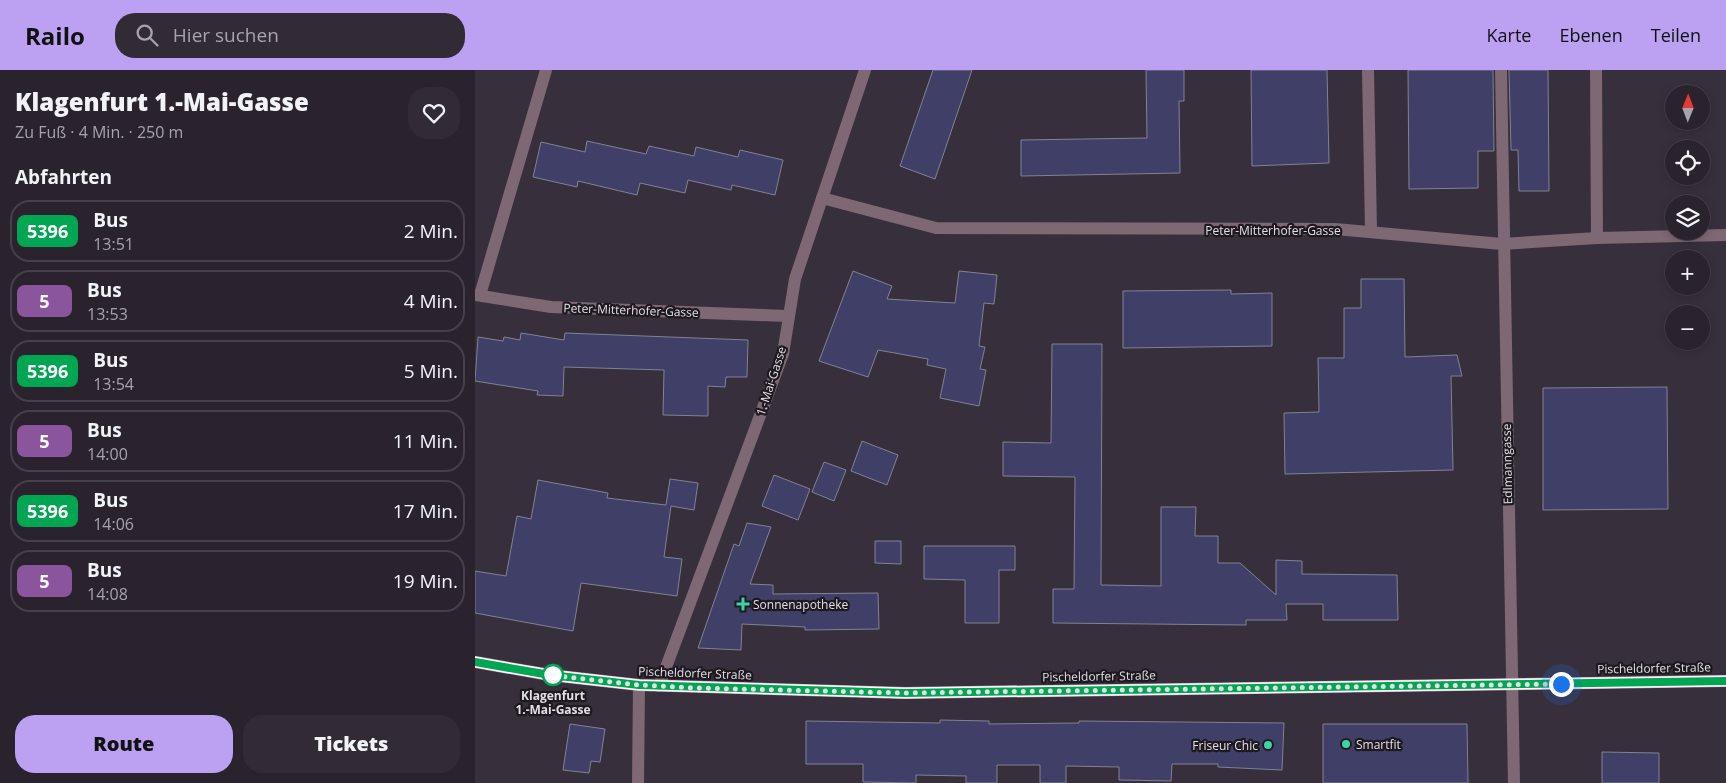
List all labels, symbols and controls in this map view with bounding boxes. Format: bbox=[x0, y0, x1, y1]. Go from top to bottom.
search box bbox=[115, 13, 465, 58]
text: Railo bbox=[25, 19, 85, 52]
icon: search bbox=[133, 21, 161, 49]
text: Hier suchen bbox=[173, 22, 279, 48]
text: Karte bbox=[1487, 23, 1531, 47]
text: Ebenen bbox=[1559, 23, 1623, 47]
text: Teilen bbox=[1651, 23, 1701, 47]
text: Klagenfurt 1.-Mai-Gasse bbox=[15, 85, 309, 118]
north arrow bbox=[1665, 85, 1710, 130]
map controls bbox=[1665, 85, 1710, 350]
button: heart bbox=[408, 87, 460, 139]
text: Zu Fuß · 4 Min. · 250 m bbox=[15, 121, 183, 143]
button: locate bbox=[1665, 140, 1710, 185]
text: Abfahrten bbox=[15, 164, 112, 190]
button: layers bbox=[1665, 195, 1710, 240]
text: Bus bbox=[93, 207, 128, 233]
text: 2 Min. bbox=[404, 218, 458, 244]
text: 5396 bbox=[27, 219, 68, 243]
street label: Peter-Mitterhofer-Gasse bbox=[1205, 222, 1341, 239]
text: 13:51 bbox=[93, 233, 134, 255]
button: + bbox=[1665, 250, 1710, 295]
text: Bus bbox=[87, 277, 122, 303]
text: 4 Min. bbox=[404, 288, 458, 314]
text: 5 bbox=[39, 289, 50, 313]
street label: Peter-Mitterhofer-Gasse bbox=[563, 299, 699, 321]
text: 13:53 bbox=[87, 303, 128, 325]
button: − bbox=[1665, 305, 1710, 350]
street label: 1.-Mai-Gasse bbox=[752, 344, 790, 418]
text: Bus bbox=[93, 347, 128, 373]
text: 5 Min. bbox=[404, 358, 458, 384]
text: 5396 bbox=[27, 359, 68, 383]
text: 13:54 bbox=[93, 373, 134, 395]
text: Bus bbox=[87, 417, 122, 443]
street label: Edlmanngasse bbox=[1498, 423, 1516, 505]
text: 11 Min. bbox=[393, 428, 458, 454]
text: 5 bbox=[39, 429, 50, 453]
text: 14:00 bbox=[87, 443, 128, 465]
text: Bus bbox=[93, 487, 128, 513]
text: 17 Min. bbox=[393, 498, 458, 524]
text: 5396 bbox=[27, 499, 68, 523]
text: 14:06 bbox=[93, 513, 134, 535]
text: Bus bbox=[87, 557, 122, 583]
text: 19 Min. bbox=[393, 568, 458, 594]
text: 5 bbox=[39, 569, 50, 593]
text: 14:08 bbox=[87, 583, 128, 605]
place label: Sonnenapotheke bbox=[753, 596, 849, 613]
marker: Sonnenapotheke bbox=[737, 598, 749, 610]
street label: Pischeldorfer Straße bbox=[1597, 659, 1711, 677]
street label: Pischeldorfer Straße bbox=[638, 663, 752, 683]
marker: Klagenfurt 1.-Mai-Gasse bbox=[542, 664, 564, 686]
street label: Pischeldorfer Straße bbox=[1042, 667, 1156, 685]
your location bbox=[1549, 672, 1574, 697]
place label: Klagenfurt 1.-Mai-Gasse bbox=[515, 687, 591, 718]
button: Route bbox=[15, 715, 233, 773]
button: Tickets bbox=[243, 715, 460, 773]
place label: Smartfit bbox=[1356, 736, 1401, 753]
place label: Friseur Chic bbox=[1192, 737, 1258, 754]
marker: Smartfit bbox=[1340, 738, 1352, 750]
marker: Friseur Chic bbox=[1262, 739, 1274, 751]

